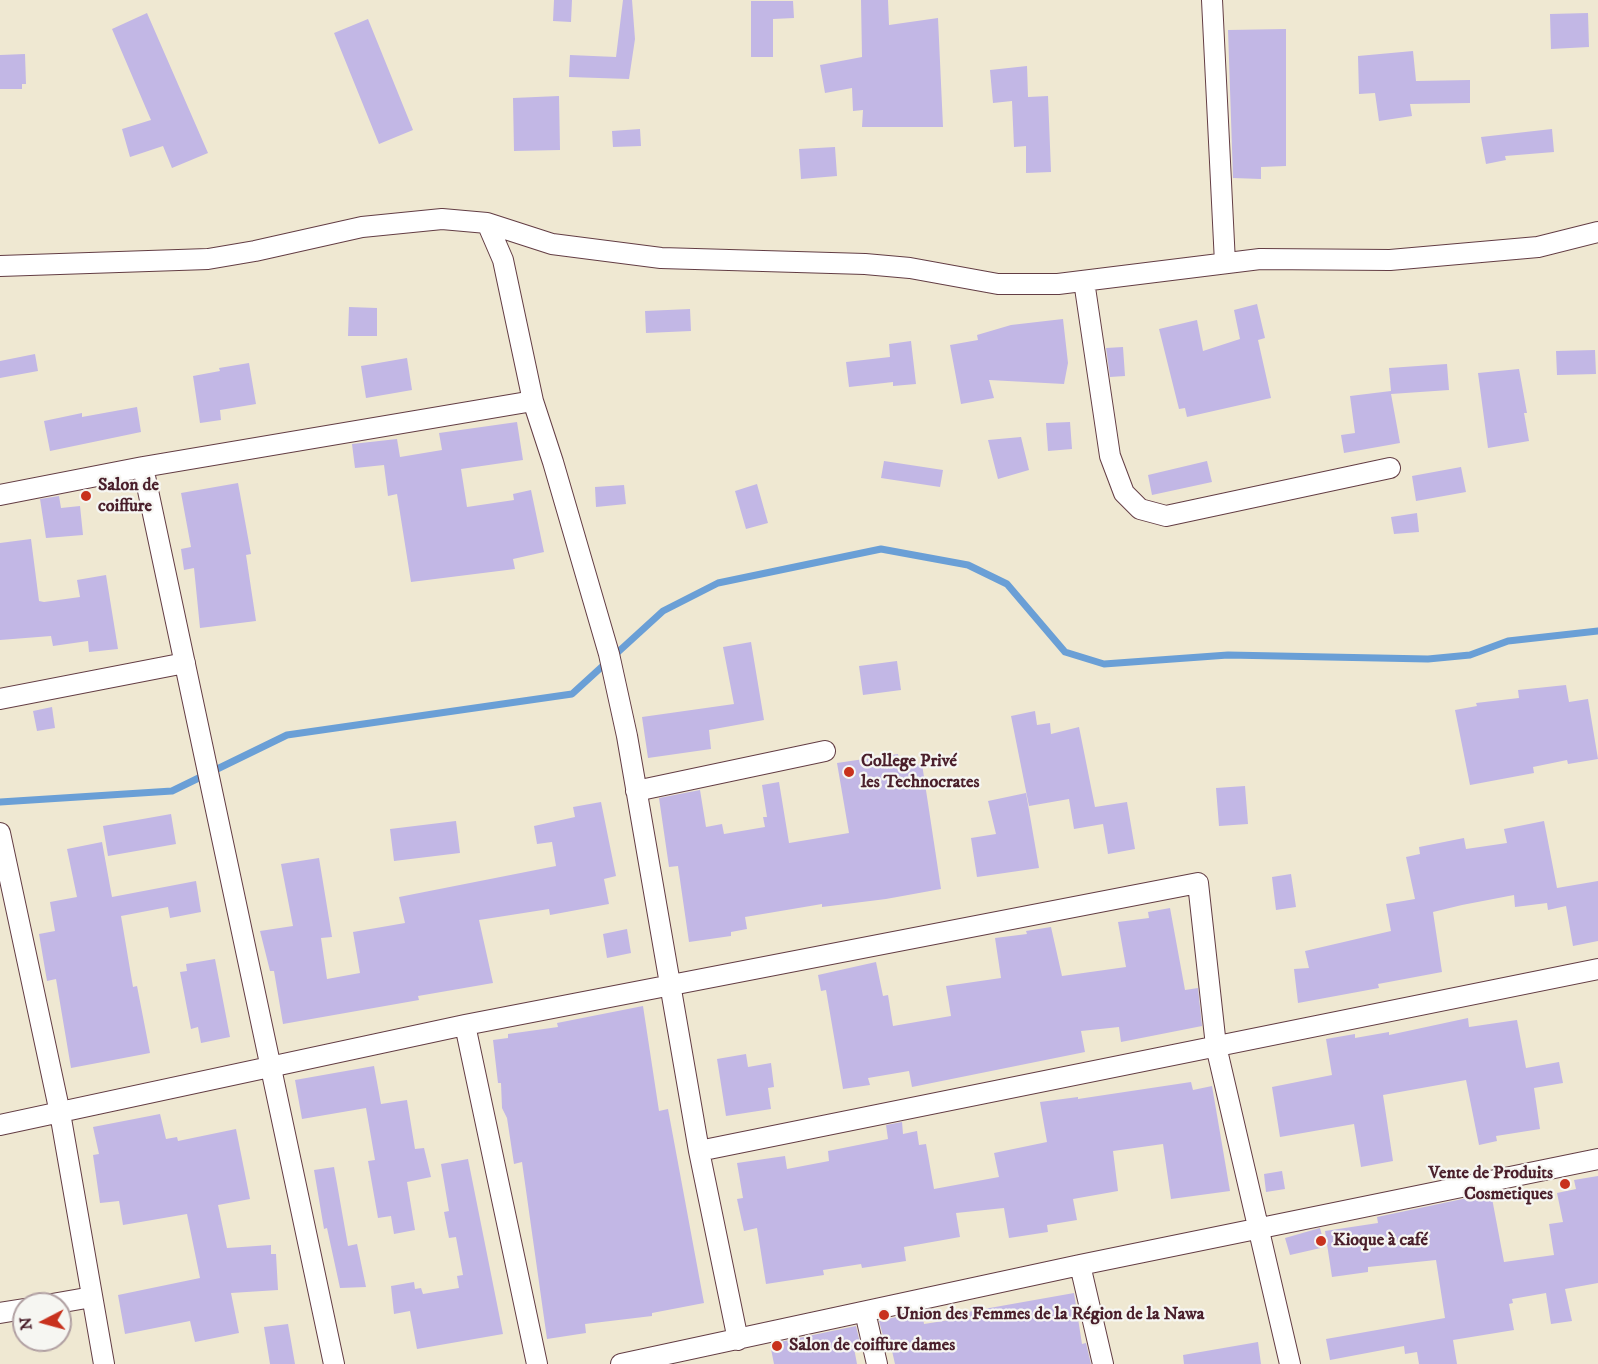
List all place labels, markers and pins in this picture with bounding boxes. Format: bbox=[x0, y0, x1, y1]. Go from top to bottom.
place label: Salon de coiffure bbox=[98, 475, 159, 518]
marker: Salon de coiffure bbox=[79, 489, 93, 503]
place label: College Privé les Technocrates bbox=[861, 751, 980, 794]
marker: College Privé les Technocrates bbox=[842, 765, 856, 779]
place label: Vente de Produits Cosmetiques bbox=[1429, 1163, 1553, 1206]
marker: Vente de Produits Cosmetiques bbox=[1558, 1177, 1572, 1191]
place label: Kioque à café bbox=[1333, 1230, 1428, 1252]
marker: Kioque à café bbox=[1314, 1234, 1328, 1248]
place label: Union des Femmes de la Région de la Nawa bbox=[896, 1304, 1204, 1326]
marker: Union des Femmes de la Région de la Nawa bbox=[877, 1308, 891, 1322]
place label: Salon de coiffure dames bbox=[789, 1335, 955, 1357]
marker: Salon de coiffure dames bbox=[770, 1339, 784, 1353]

